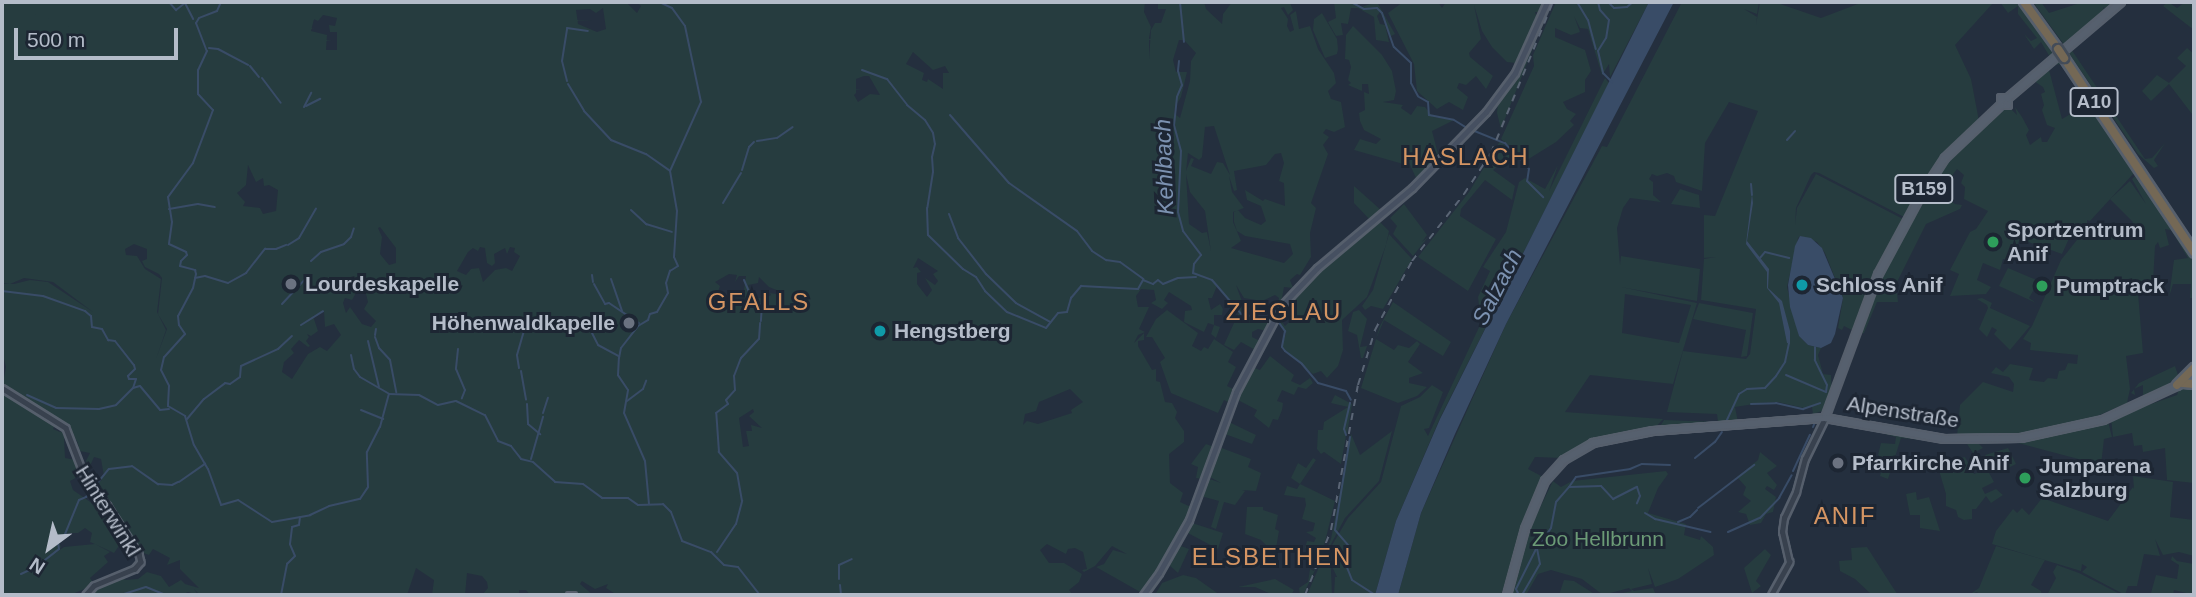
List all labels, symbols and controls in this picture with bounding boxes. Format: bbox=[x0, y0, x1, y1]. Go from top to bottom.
scale bar bbox=[18, 14, 182, 58]
text: 500 m bbox=[27, 28, 85, 51]
road number: A10 bbox=[2070, 86, 2118, 118]
water label: Kehlbach bbox=[1149, 119, 1179, 215]
district label: HASLACH bbox=[1403, 143, 1529, 171]
road number: B159 bbox=[1894, 174, 1954, 204]
place label: Sportzentrum Anif bbox=[2007, 217, 2144, 267]
marker: Sportzentrum Anif bbox=[1985, 234, 2001, 250]
water label: Salzach bbox=[1466, 244, 1528, 330]
place label: Lourdeskapelle bbox=[305, 271, 459, 297]
place label: Schloss Anif bbox=[1816, 272, 1943, 298]
place label: Pumptrack bbox=[2056, 273, 2165, 299]
marker: Lourdeskapelle bbox=[283, 276, 299, 292]
marker: Schloss Anif bbox=[1794, 277, 1810, 293]
marker: Pumptrack bbox=[2034, 278, 2050, 294]
district label: GFALLS bbox=[708, 288, 810, 316]
district label: ZIEGLAU bbox=[1227, 298, 1341, 326]
place label: Höhenwaldkapelle bbox=[432, 310, 615, 336]
marker: Höhenwaldkapelle bbox=[621, 315, 637, 331]
place label: Hengstberg bbox=[894, 318, 1011, 344]
marker: Hengstberg bbox=[872, 323, 888, 339]
street label: Alpenstraße bbox=[1845, 391, 1961, 433]
place label: Pfarrkirche Anif bbox=[1852, 450, 2010, 476]
place label: Jumparena Salzburg bbox=[2039, 453, 2151, 503]
marker: Pfarrkirche Anif bbox=[1830, 455, 1846, 471]
street label: Hinterwinkl bbox=[70, 461, 146, 561]
marker: Jumparena Salzburg bbox=[2017, 470, 2033, 486]
district label: ANIF bbox=[1814, 502, 1876, 530]
north arrow bbox=[14, 513, 84, 583]
park label: Zoo Hellbrunn bbox=[1532, 526, 1664, 552]
district label: ELSBETHEN bbox=[1193, 543, 1351, 571]
text: N bbox=[26, 553, 49, 579]

